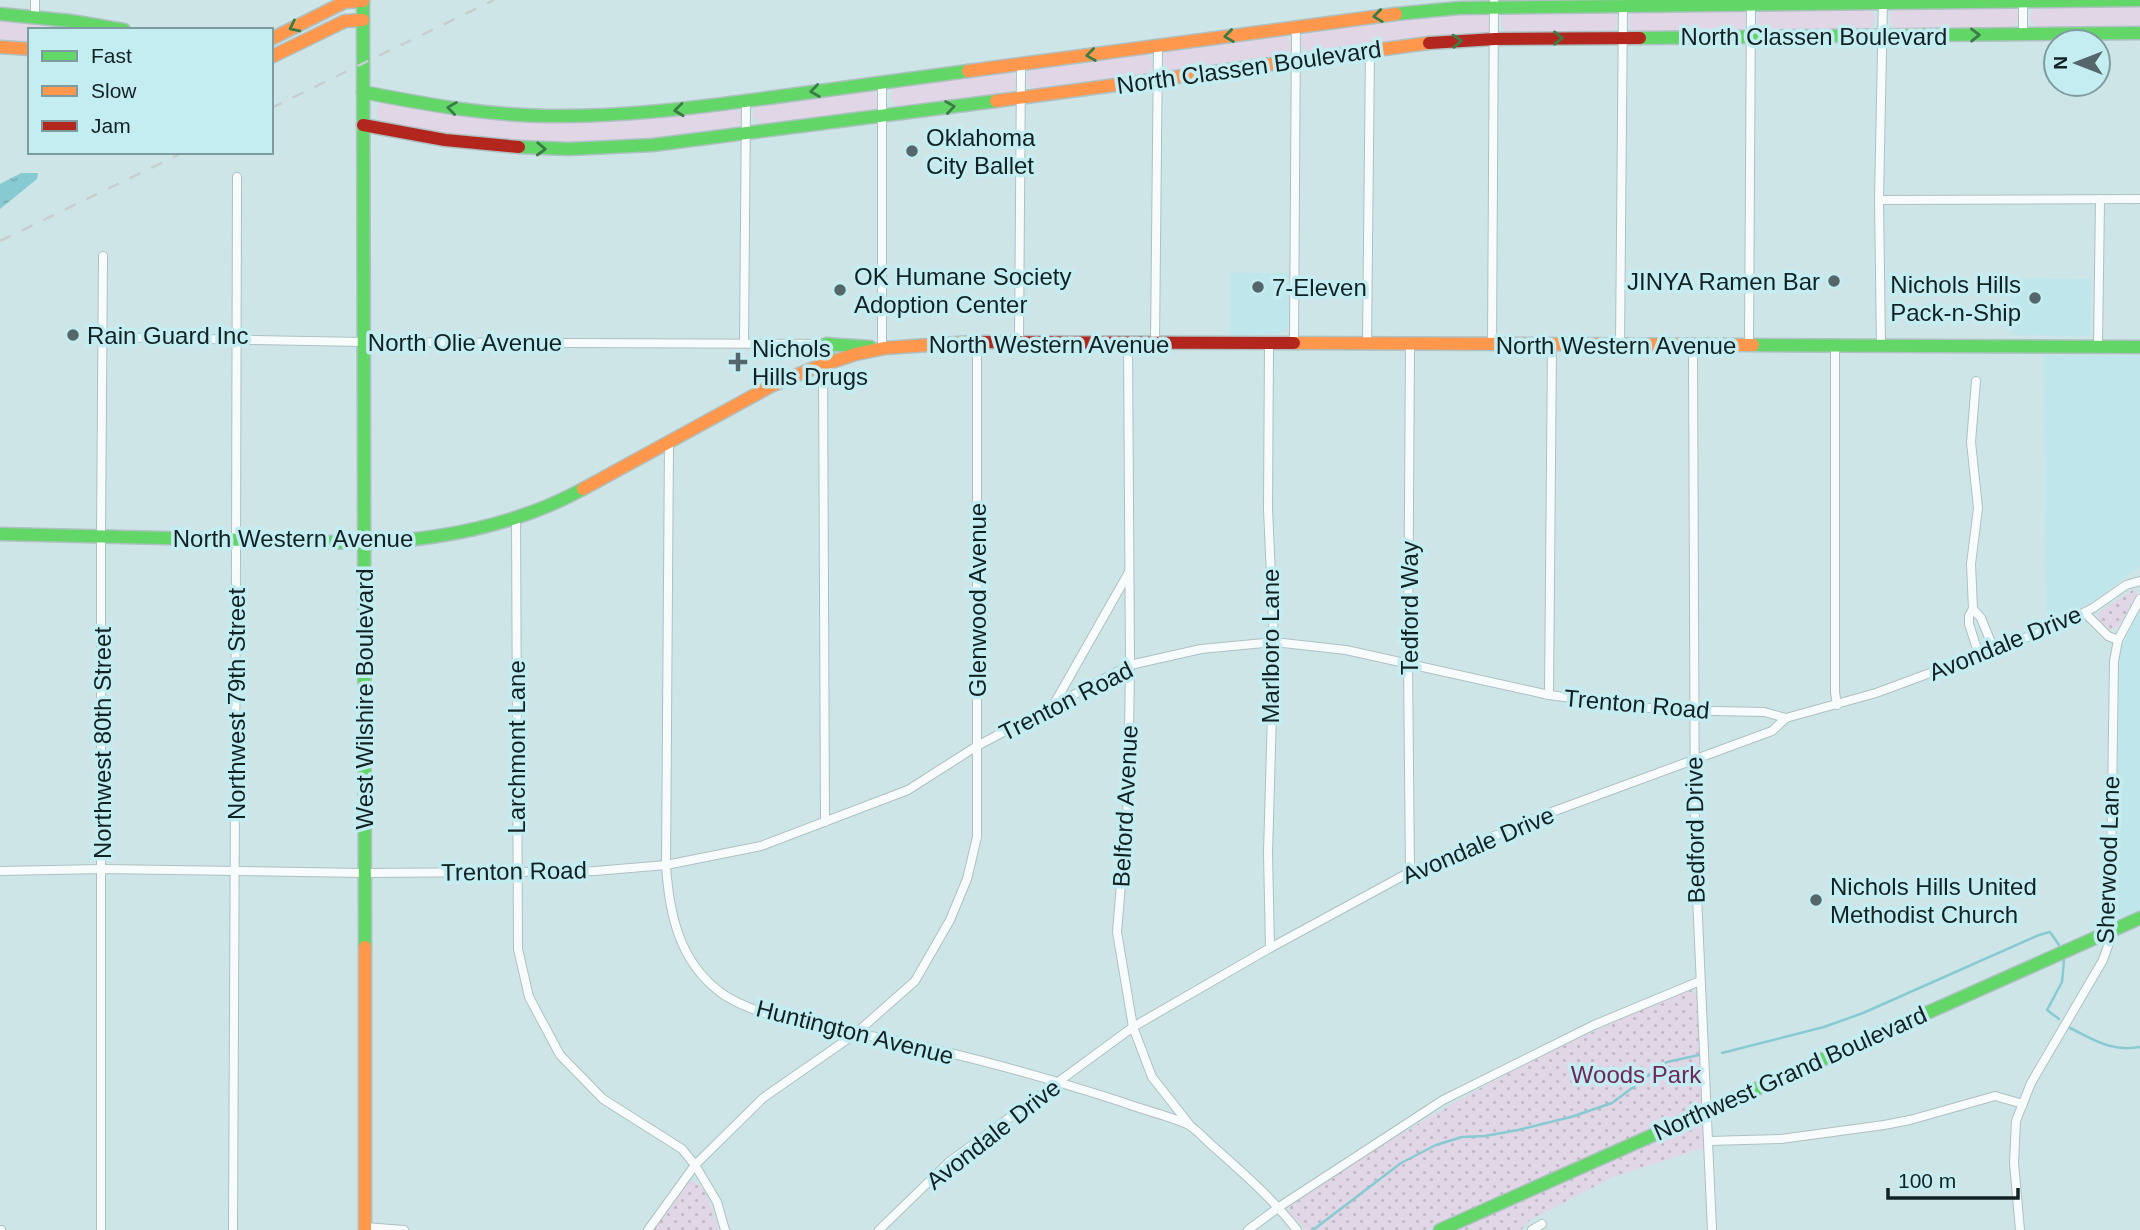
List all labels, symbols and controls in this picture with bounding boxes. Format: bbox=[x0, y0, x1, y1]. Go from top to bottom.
one-way arrow bbox=[1372, 9, 1384, 24]
one-way arrow bbox=[289, 19, 301, 33]
street label: North Classen Boulevard bbox=[1681, 23, 1947, 50]
one-way arrow bbox=[1970, 27, 1980, 43]
legend bbox=[28, 28, 273, 154]
north arrow bbox=[2042, 28, 2112, 98]
one-way arrow bbox=[1223, 29, 1234, 44]
one-way arrow bbox=[1554, 30, 1564, 46]
one-way arrow bbox=[1452, 34, 1463, 49]
street label: North Classen Boulevard bbox=[1115, 35, 1383, 99]
text: Fast bbox=[91, 44, 132, 67]
one-way arrow bbox=[1085, 47, 1097, 62]
text: N bbox=[2050, 56, 2071, 70]
text: Slow bbox=[91, 79, 137, 102]
one-way arrow bbox=[809, 84, 821, 99]
one-way arrow bbox=[944, 99, 956, 114]
one-way arrow bbox=[446, 101, 458, 116]
one-way arrow bbox=[673, 102, 684, 117]
text: Jam bbox=[91, 114, 131, 137]
place label: Oklahoma City Ballet bbox=[926, 124, 1036, 179]
one-way arrow bbox=[535, 141, 546, 156]
marker: Oklahoma City Ballet bbox=[904, 143, 920, 159]
place label: OK Humane Society Adoption Center bbox=[854, 263, 1071, 318]
place label: JINYA Ramen Bar bbox=[1627, 268, 1820, 295]
place label: Nichols Hills Pack-n-Ship bbox=[1890, 271, 2021, 326]
marker: JINYA Ramen Bar bbox=[1826, 273, 1842, 289]
place label: 7-Eleven bbox=[1272, 274, 1367, 301]
marker: 7-Eleven bbox=[1250, 279, 1266, 295]
marker: OK Humane Society Adoption Center bbox=[832, 282, 848, 298]
marker: Nichols Hills Pack-n-Ship bbox=[2027, 290, 2043, 306]
place label: Rain Guard Inc bbox=[87, 322, 248, 349]
marker: Rain Guard Inc bbox=[65, 327, 81, 343]
street label: North Olie Avenue bbox=[368, 329, 562, 356]
street label: North Western Avenue bbox=[929, 331, 1169, 358]
street label: North Western Avenue bbox=[1496, 332, 1736, 359]
place label: Nichols Hills Drugs bbox=[752, 335, 868, 390]
marker: Nichols Hills Drugs bbox=[730, 354, 746, 370]
street label: Glenwood Avenue bbox=[964, 503, 991, 697]
street label: North Western Avenue bbox=[173, 525, 413, 552]
street label: Tedford Way bbox=[1396, 541, 1423, 675]
street label: West Wilshire Boulevard bbox=[351, 569, 378, 829]
street label: Marlboro Lane bbox=[1257, 569, 1284, 723]
street label: Northwest 79th Street bbox=[223, 588, 250, 820]
street label: Avondale Drive bbox=[1925, 600, 2085, 686]
street label: Northwest 80th Street bbox=[89, 627, 116, 859]
street label: Trenton Road bbox=[995, 656, 1137, 746]
street label: Larchmont Lane bbox=[503, 660, 530, 834]
street label: Trenton Road bbox=[1563, 684, 1711, 724]
street label: Belford Avenue bbox=[1107, 724, 1143, 888]
street label: Bedford Drive bbox=[1680, 756, 1710, 904]
street label: Sherwood Lane bbox=[2092, 776, 2124, 944]
street label: Avondale Drive bbox=[1398, 801, 1558, 889]
street label: Trenton Road bbox=[441, 856, 587, 886]
place label: Nichols Hills United Methodist Church bbox=[1830, 873, 2037, 928]
marker: Nichols Hills United Methodist Church bbox=[1808, 892, 1824, 908]
street label: Huntington Avenue bbox=[754, 994, 956, 1070]
street label: Northwest Grand Boulevard bbox=[1649, 1000, 1931, 1146]
park label: Woods Park bbox=[1571, 1061, 1702, 1088]
street label: Avondale Drive bbox=[921, 1073, 1065, 1195]
scale bar bbox=[1888, 1156, 2018, 1200]
text: 100 m bbox=[1898, 1169, 1956, 1192]

